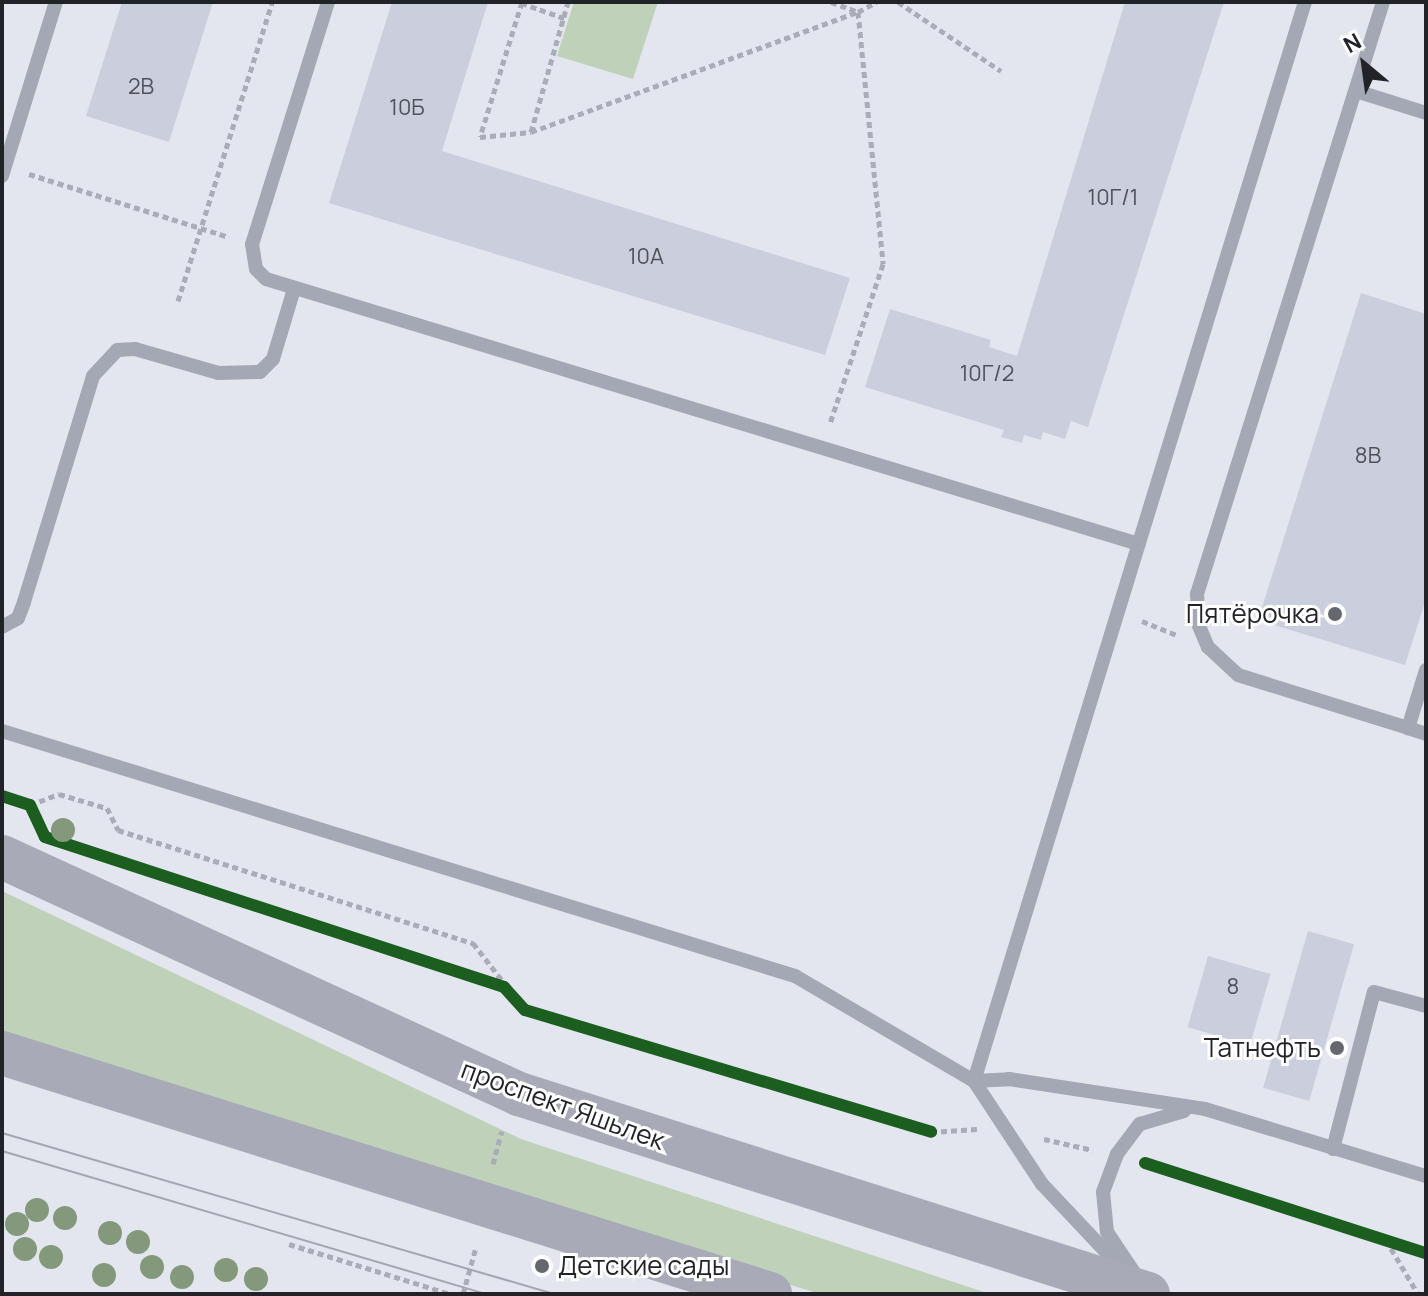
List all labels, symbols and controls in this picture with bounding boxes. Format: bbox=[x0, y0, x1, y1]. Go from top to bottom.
north arrow bbox=[1324, 24, 1404, 104]
text: N bbox=[1338, 26, 1367, 60]
house number: 2В bbox=[128, 74, 154, 100]
house number: 10Б bbox=[389, 95, 425, 121]
house number: 10Г/1 bbox=[1088, 185, 1138, 211]
house number: 10А bbox=[628, 244, 664, 270]
house number: 10Г/2 bbox=[960, 361, 1014, 387]
house number: 8В bbox=[1355, 443, 1381, 469]
place label: Пятёрочка bbox=[1186, 598, 1319, 630]
marker: Пятёрочка bbox=[1326, 605, 1344, 623]
house number: 8 bbox=[1227, 974, 1239, 1000]
place label: Татнефть bbox=[1204, 1032, 1321, 1064]
marker: Татнефть bbox=[1328, 1039, 1346, 1057]
street label: проспект Яшьлек bbox=[457, 1054, 669, 1156]
place label: Детские сады bbox=[558, 1250, 729, 1282]
marker: Детские сады bbox=[533, 1257, 551, 1275]

